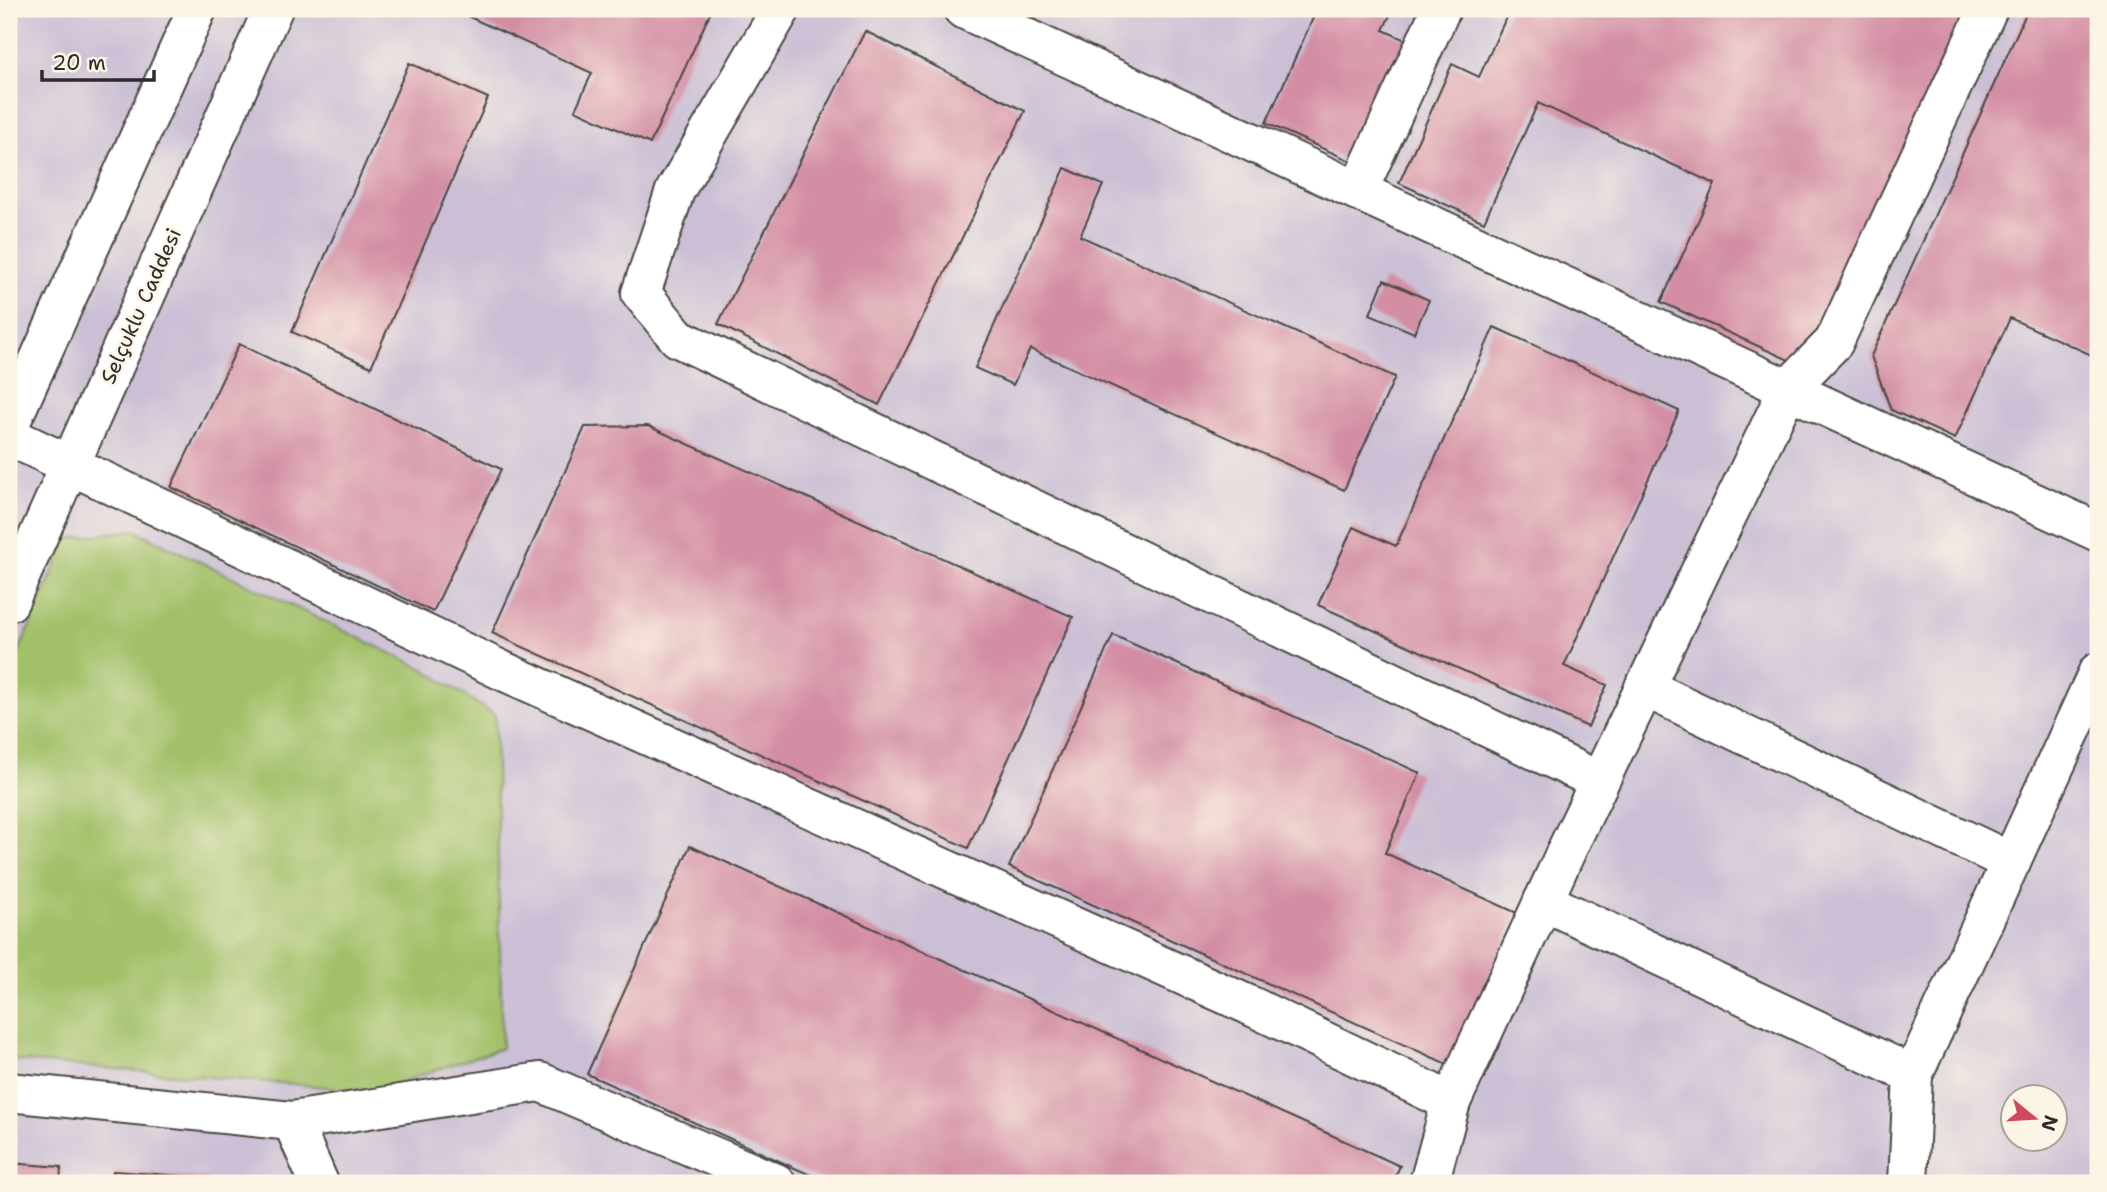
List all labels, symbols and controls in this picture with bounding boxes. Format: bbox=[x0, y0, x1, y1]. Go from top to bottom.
scale bar bbox=[42, 38, 154, 82]
text: 20 m bbox=[52, 49, 106, 77]
street label: Selçuklu Caddesi bbox=[94, 224, 188, 388]
north arrow bbox=[1998, 1084, 2068, 1154]
text: N bbox=[2035, 1112, 2064, 1134]

